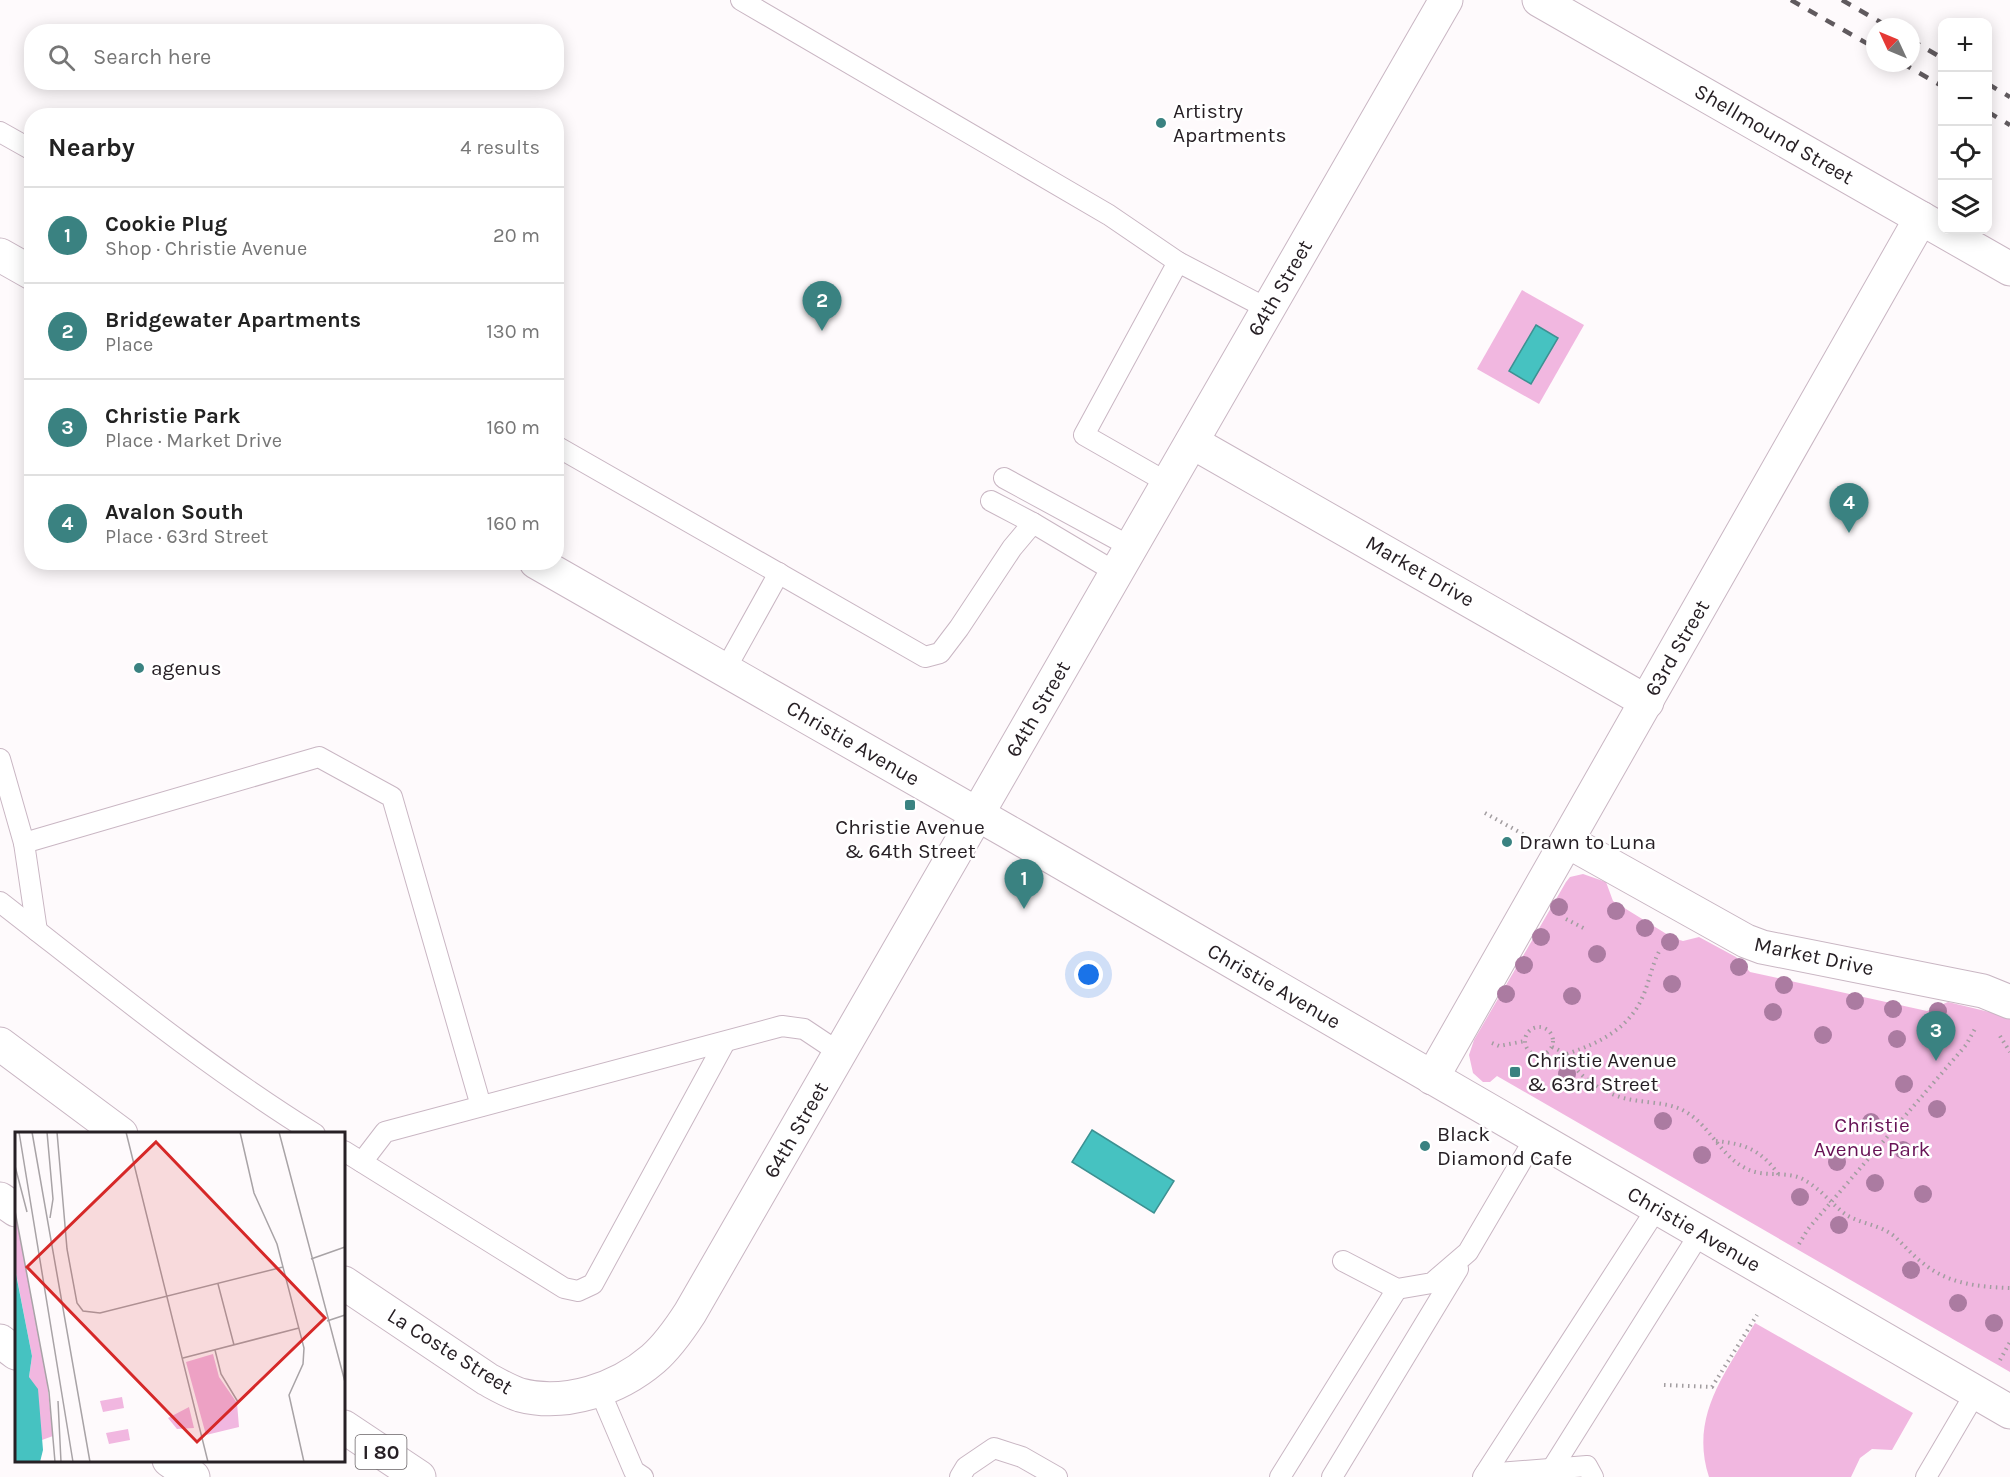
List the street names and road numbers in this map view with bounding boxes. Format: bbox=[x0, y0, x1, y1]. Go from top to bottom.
street label: Shellmound Street bbox=[1690, 79, 1858, 189]
street label: 64th Street bbox=[1243, 236, 1317, 340]
street label: Market Drive bbox=[1361, 530, 1479, 612]
street label: 63rd Street bbox=[1640, 596, 1714, 700]
street label: 64th Street bbox=[1001, 657, 1075, 761]
street label: Christie Avenue bbox=[782, 695, 924, 791]
street label: Market Drive bbox=[1752, 932, 1876, 980]
street label: Christie Avenue bbox=[1203, 938, 1345, 1034]
street label: 64th Street bbox=[759, 1078, 833, 1182]
street label: Christie Avenue bbox=[1623, 1181, 1765, 1277]
street label: La Coste Street bbox=[383, 1303, 517, 1399]
road number: I 80 bbox=[356, 1435, 406, 1469]

